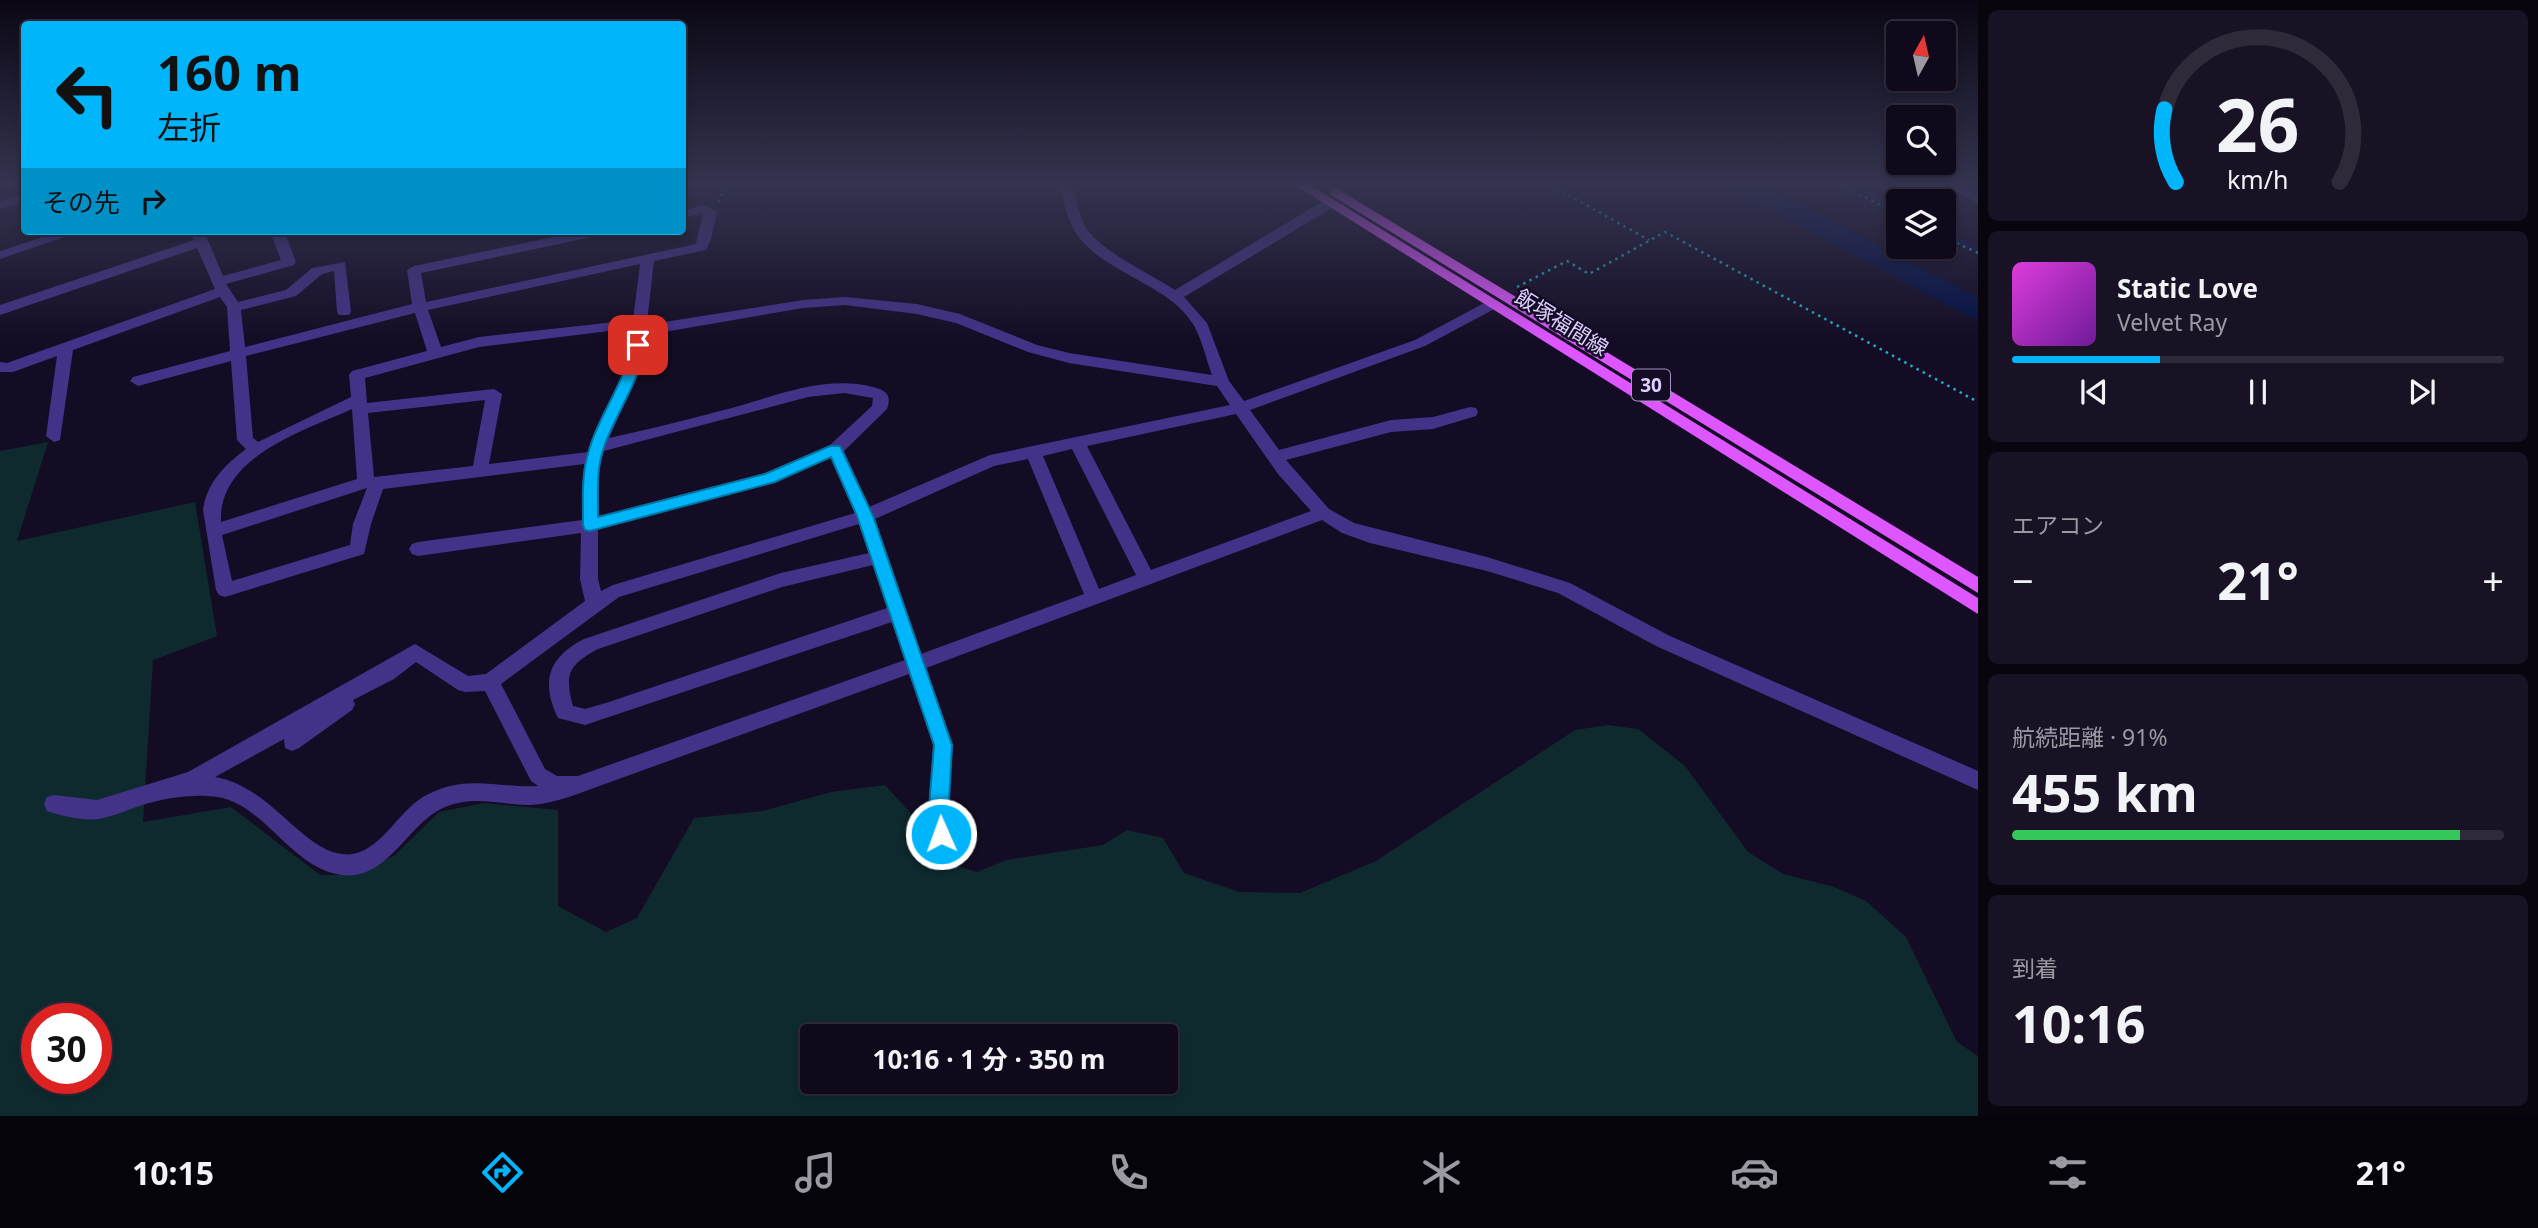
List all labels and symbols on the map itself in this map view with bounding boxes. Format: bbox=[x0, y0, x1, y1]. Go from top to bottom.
north arrow bbox=[1886, 21, 1956, 91]
street label: 飯塚福間線 bbox=[1510, 282, 1614, 362]
pin bbox=[608, 315, 668, 375]
road number: 30 bbox=[1632, 370, 1670, 400]
position arrow bbox=[904, 797, 978, 871]
speed limit sign: 30 bbox=[21, 1003, 112, 1094]

